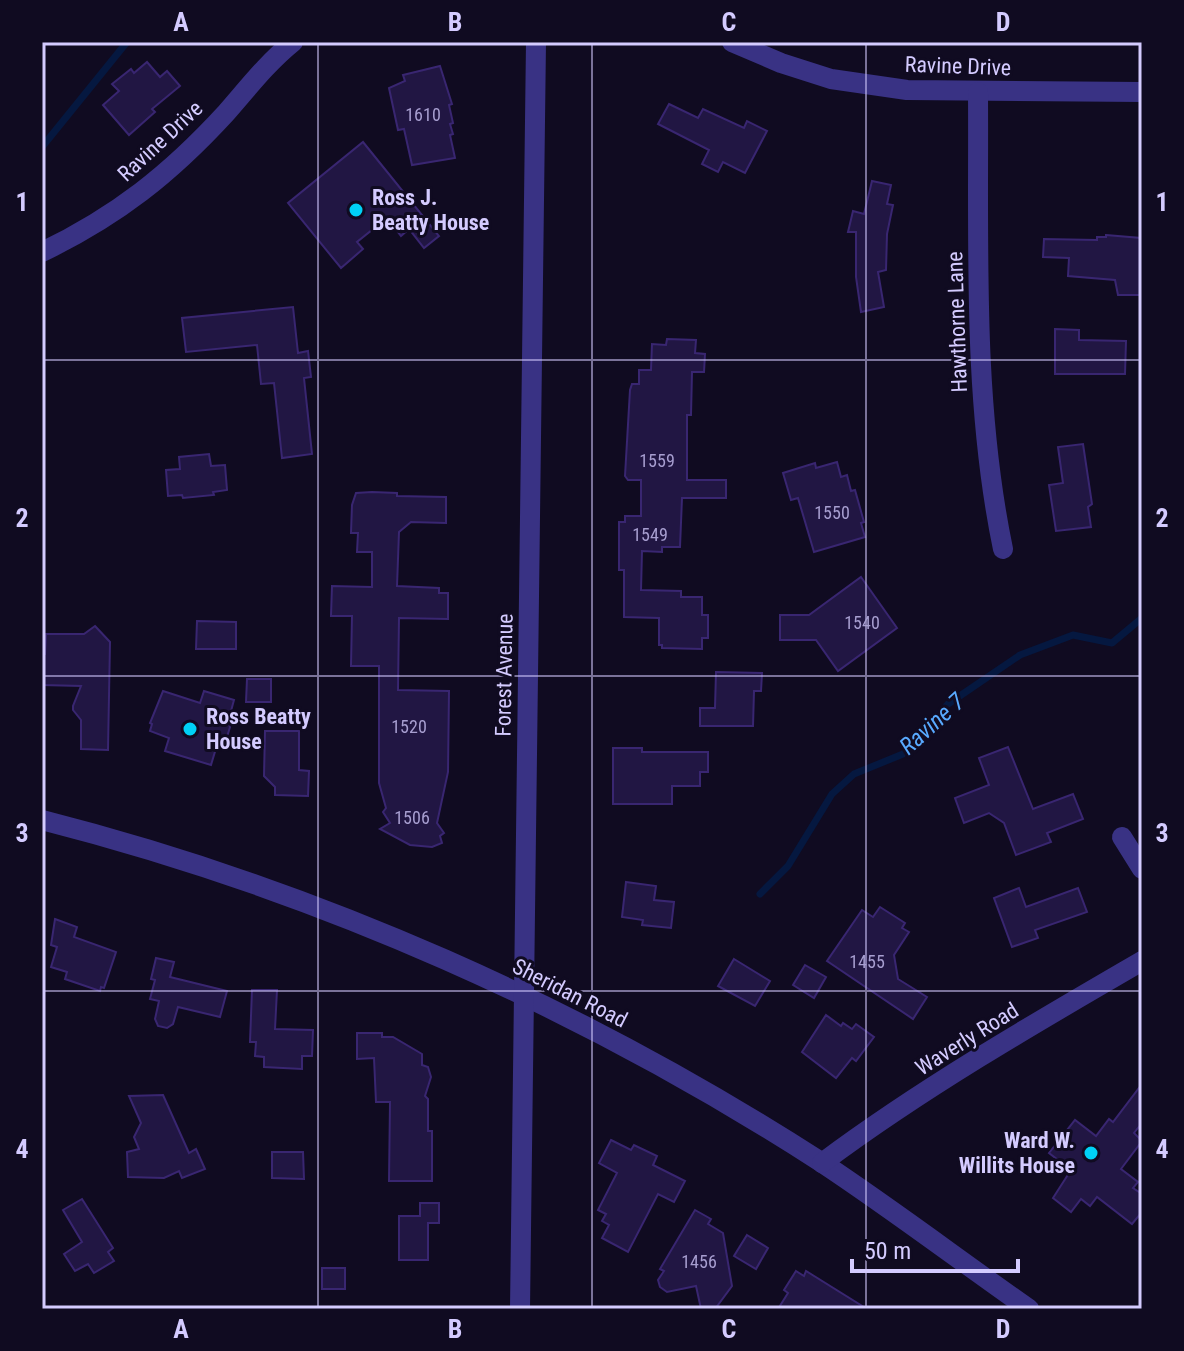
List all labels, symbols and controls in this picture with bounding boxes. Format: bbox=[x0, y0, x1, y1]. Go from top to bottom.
text: A bbox=[173, 7, 189, 37]
text: B bbox=[448, 7, 462, 37]
text: C bbox=[722, 7, 737, 37]
text: D bbox=[996, 7, 1010, 37]
street label: Ravine Drive bbox=[904, 52, 1012, 80]
street label: Ravine Drive bbox=[113, 96, 207, 186]
house number: 1610 bbox=[405, 104, 441, 125]
place label: Ross J. Beatty House bbox=[372, 185, 489, 235]
text: 1 bbox=[15, 187, 29, 217]
text: 1 bbox=[1155, 187, 1169, 217]
marker: Ross J. Beatty House bbox=[347, 201, 365, 219]
street label: Hawthorne Lane bbox=[942, 251, 972, 393]
house number: 1559 bbox=[639, 450, 675, 471]
house number: 1550 bbox=[814, 502, 850, 523]
text: 2 bbox=[15, 503, 29, 533]
text: 2 bbox=[1155, 503, 1169, 533]
house number: 1549 bbox=[632, 524, 668, 545]
house number: 1540 bbox=[844, 612, 880, 633]
street label: Forest Avenue bbox=[490, 613, 518, 737]
water label: Ravine 7 bbox=[894, 687, 971, 760]
place label: Ross Beatty House bbox=[206, 704, 311, 754]
house number: 1520 bbox=[391, 716, 427, 737]
marker: Ross Beatty House bbox=[181, 720, 199, 738]
house number: 1506 bbox=[394, 807, 430, 828]
text: 3 bbox=[15, 818, 29, 848]
text: 3 bbox=[1155, 818, 1169, 848]
house number: 1455 bbox=[849, 951, 885, 972]
street label: Sheridan Road bbox=[508, 953, 632, 1033]
street label: Waverly Road bbox=[911, 998, 1023, 1080]
place label: Ward W. Willits House bbox=[959, 1128, 1075, 1178]
text: 4 bbox=[15, 1134, 29, 1164]
text: 4 bbox=[1155, 1134, 1169, 1164]
marker: Ward W. Willits House bbox=[1082, 1144, 1100, 1162]
scale bar bbox=[852, 1223, 1018, 1273]
text: 50 m bbox=[864, 1237, 911, 1265]
house number: 1456 bbox=[681, 1251, 717, 1272]
text: A bbox=[173, 1314, 189, 1344]
text: B bbox=[448, 1314, 462, 1344]
text: C bbox=[722, 1314, 737, 1344]
text: D bbox=[996, 1314, 1010, 1344]

